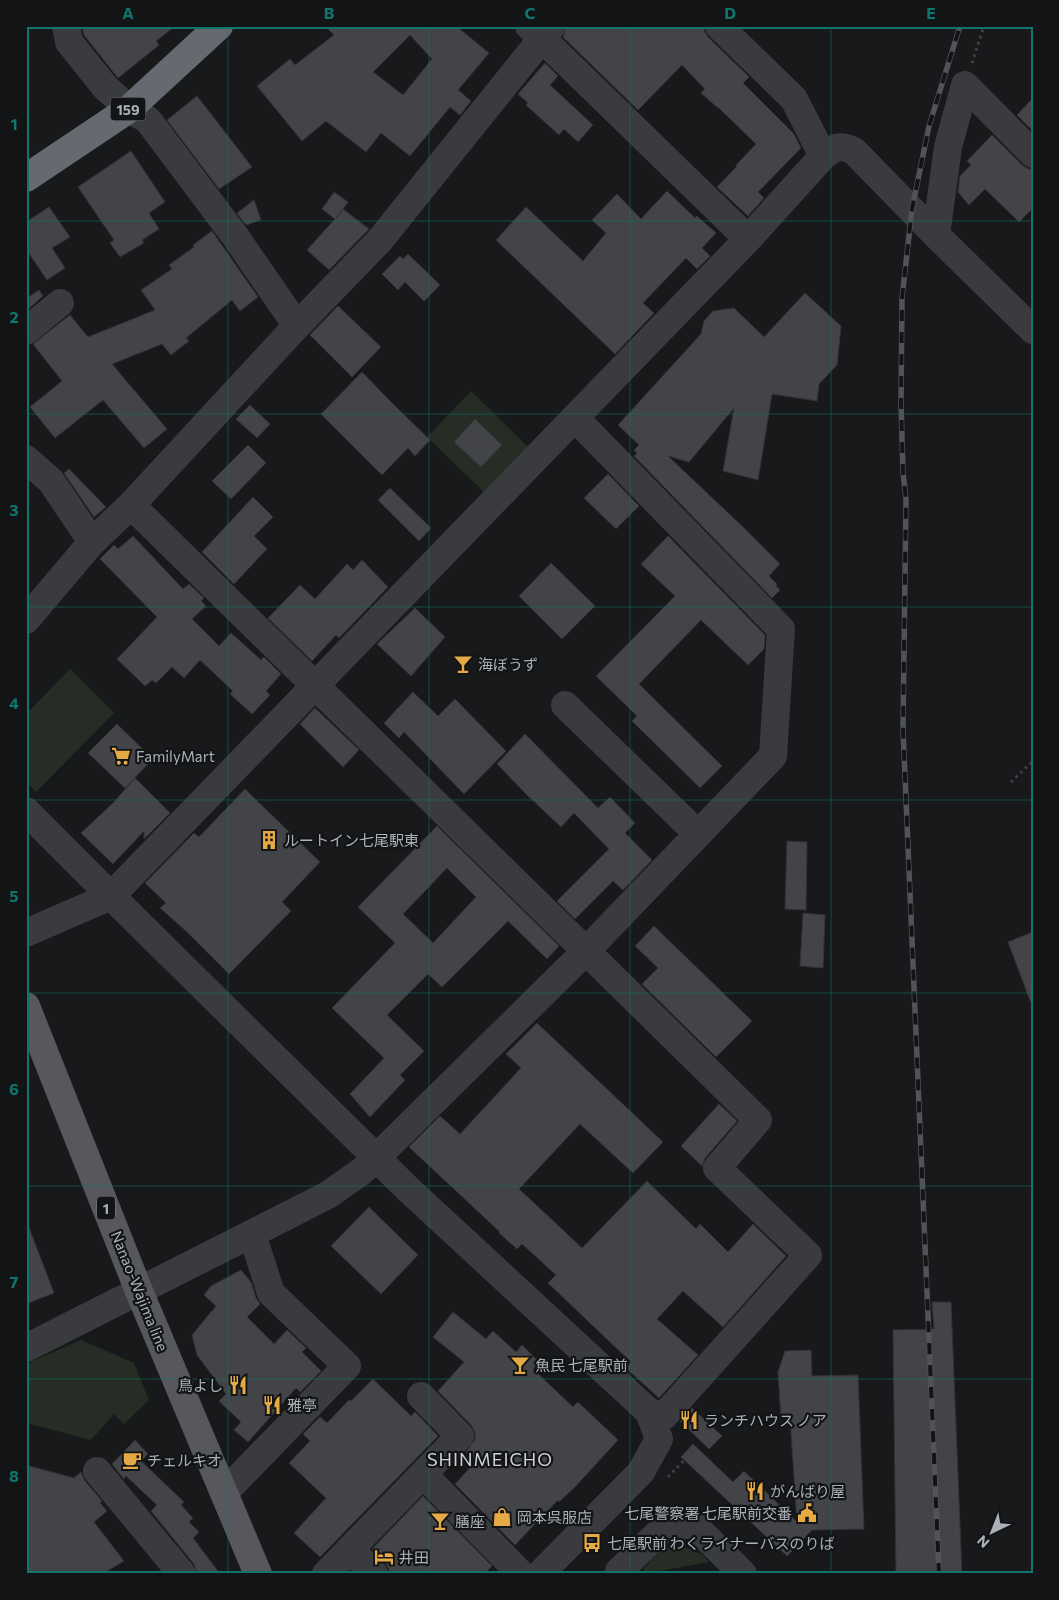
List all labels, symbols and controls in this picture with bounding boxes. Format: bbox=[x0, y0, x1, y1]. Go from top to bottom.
text: A bbox=[122, 3, 134, 22]
text: B bbox=[324, 3, 335, 22]
text: C bbox=[525, 3, 536, 22]
text: D bbox=[724, 3, 736, 22]
text: E bbox=[926, 3, 936, 22]
road number: 159 bbox=[110, 98, 146, 120]
text: 1 bbox=[10, 114, 18, 133]
text: 2 bbox=[9, 307, 19, 326]
text: 3 bbox=[9, 500, 19, 519]
bar icon: 海ぼうず bbox=[452, 653, 474, 675]
place label: 海ぼうず bbox=[478, 655, 538, 673]
text: 4 bbox=[9, 693, 19, 712]
supermarket icon: FamilyMart bbox=[110, 745, 132, 767]
place label: FamilyMart bbox=[136, 747, 215, 765]
building icon: ルートイン七尾駅東 bbox=[258, 829, 280, 851]
place label: ルートイン七尾駅東 bbox=[284, 831, 419, 849]
text: 5 bbox=[9, 886, 19, 905]
text: 6 bbox=[9, 1079, 19, 1098]
road number: 1 bbox=[97, 1196, 115, 1220]
street label: Nanao-Wajima line bbox=[108, 1228, 172, 1354]
text: 7 bbox=[10, 1272, 19, 1291]
bar icon: 魚民 七尾駅前 bbox=[509, 1354, 531, 1376]
place label: 魚民 七尾駅前 bbox=[535, 1356, 628, 1374]
restaurant icon: 鳥よし bbox=[227, 1374, 249, 1396]
place label: 鳥よし bbox=[178, 1376, 223, 1394]
restaurant icon: 雅亭 bbox=[261, 1394, 283, 1416]
place label: 雅亭 bbox=[287, 1396, 317, 1414]
restaurant icon: ランチハウス ノア bbox=[678, 1409, 700, 1431]
place label: ランチハウス ノア bbox=[704, 1411, 827, 1429]
district label: SHINMEICHO bbox=[427, 1448, 553, 1470]
cafe icon: チェルキオ bbox=[121, 1449, 143, 1471]
place label: チェルキオ bbox=[147, 1451, 222, 1469]
text: 8 bbox=[9, 1466, 19, 1485]
restaurant icon: がんばり屋 bbox=[744, 1480, 766, 1502]
place label: がんばり屋 bbox=[770, 1482, 845, 1500]
public building icon: 七尾警察署 七尾駅前交番 bbox=[796, 1502, 818, 1524]
place label: 七尾警察署 七尾駅前交番 bbox=[624, 1504, 792, 1522]
shop icon: 岡本呉服店 bbox=[491, 1506, 513, 1528]
place label: 岡本呉服店 bbox=[517, 1508, 592, 1526]
north arrow bbox=[966, 1508, 1016, 1558]
bar icon: 膳座 bbox=[429, 1510, 451, 1532]
place label: 膳座 bbox=[455, 1512, 485, 1530]
bus stop icon: 七尾駅前 わくライナーバスのりば bbox=[581, 1532, 603, 1554]
text: N bbox=[973, 1532, 992, 1552]
place label: 七尾駅前 わくライナーバスのりば bbox=[607, 1534, 834, 1552]
hotel icon: 井田 bbox=[373, 1546, 395, 1568]
place label: 井田 bbox=[399, 1548, 429, 1566]

